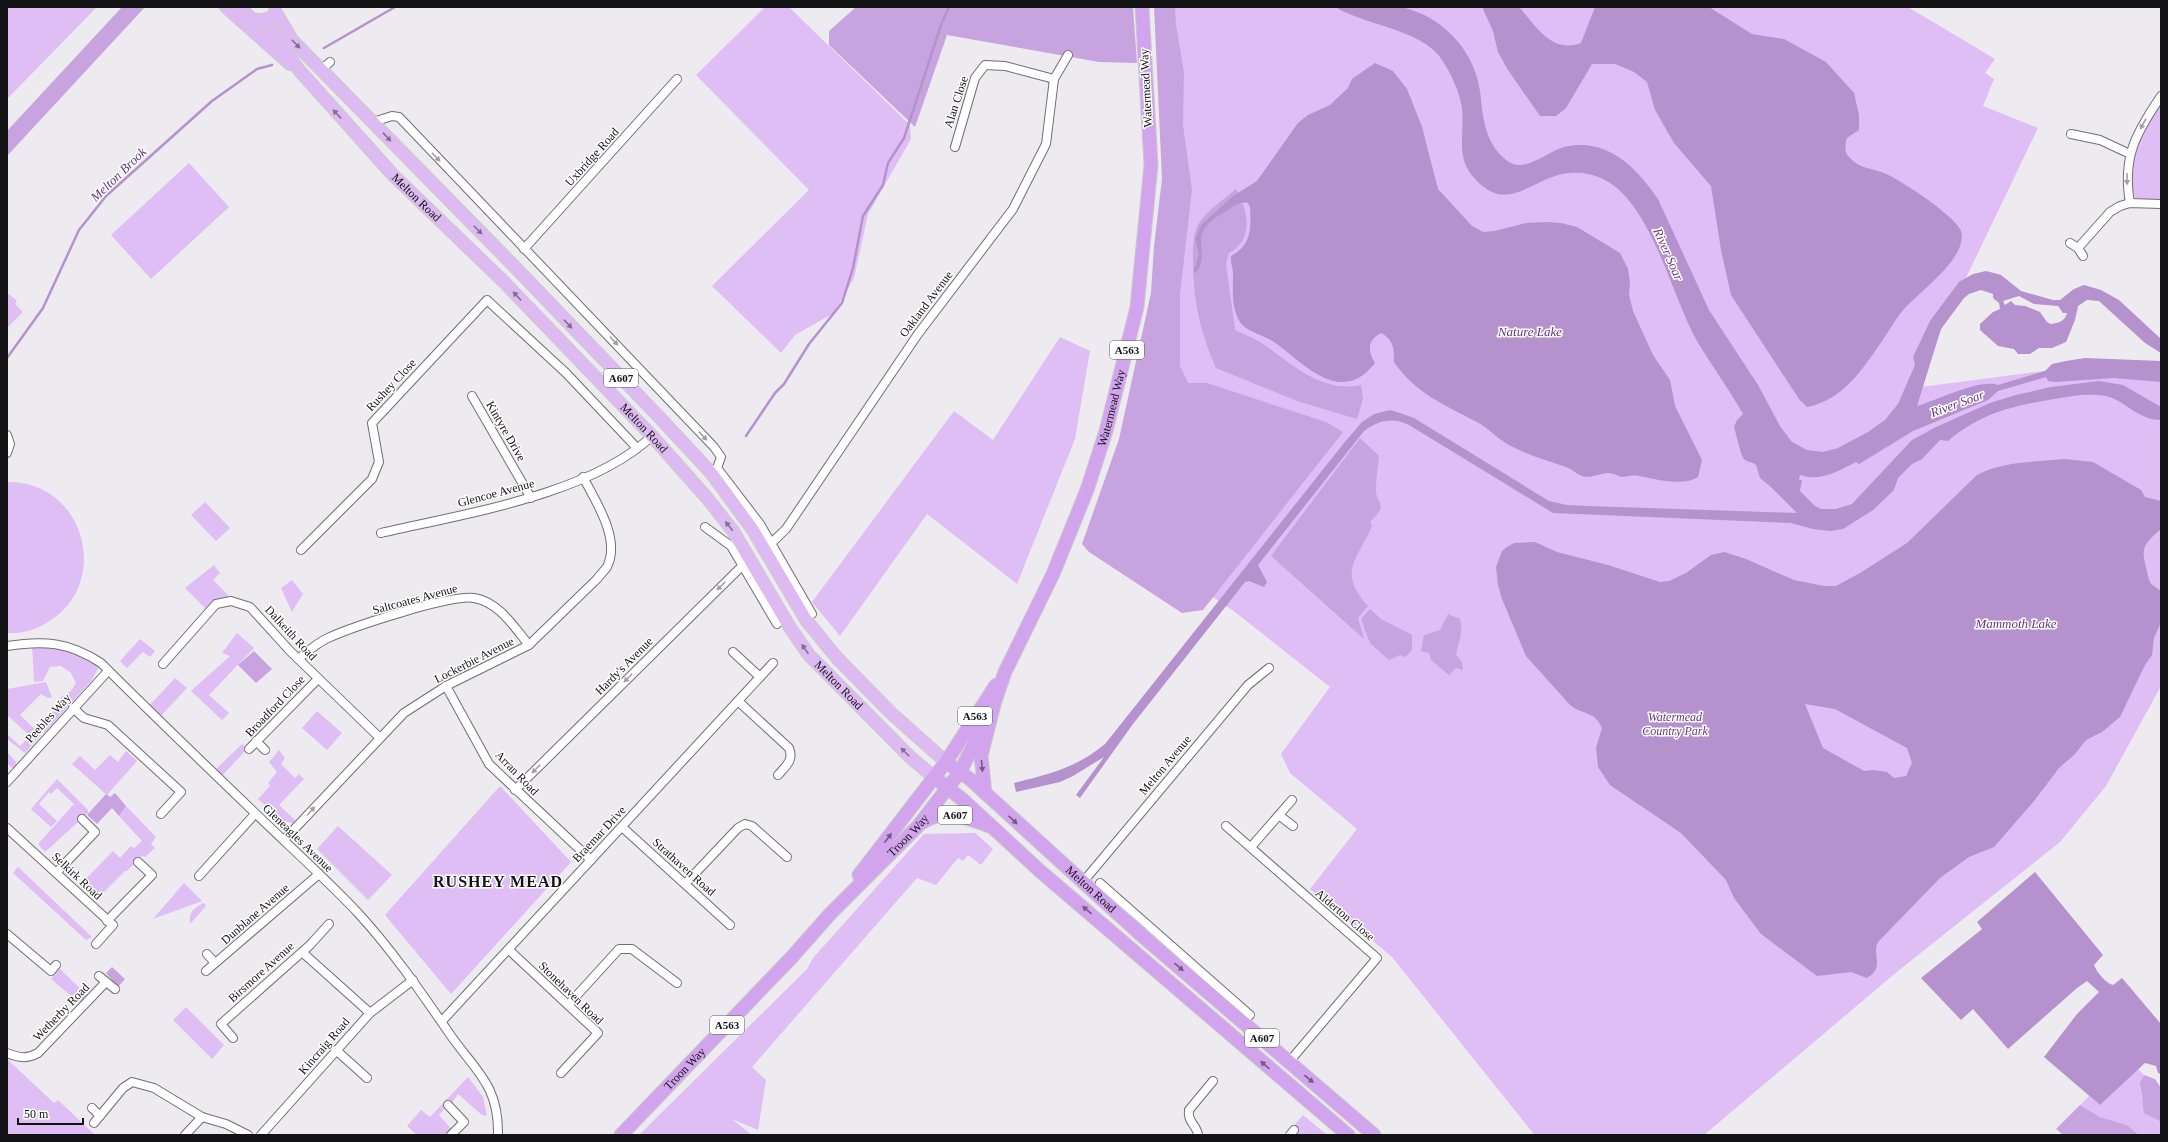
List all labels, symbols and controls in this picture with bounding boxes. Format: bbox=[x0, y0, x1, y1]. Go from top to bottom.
one-way arrow bbox=[291, 39, 301, 49]
street label: Watermead Way bbox=[1137, 48, 1155, 128]
street label: Alan Close bbox=[941, 74, 971, 130]
one-way arrow bbox=[333, 109, 342, 119]
one-way arrow bbox=[2140, 118, 2147, 130]
street label: Uxbridge Road bbox=[562, 125, 622, 189]
one-way arrow bbox=[382, 132, 392, 142]
water label: Melton Brook bbox=[87, 144, 149, 205]
one-way arrow bbox=[431, 152, 441, 162]
street label: Melton Road bbox=[389, 171, 444, 224]
one-way arrow bbox=[2124, 173, 2130, 186]
one-way arrow bbox=[473, 225, 483, 235]
water label: River Soar bbox=[1650, 225, 1687, 284]
street label: Oakland Avenue bbox=[897, 268, 955, 340]
one-way arrow bbox=[513, 291, 522, 301]
one-way arrow bbox=[563, 319, 573, 329]
water label: Nature Lake bbox=[1497, 324, 1562, 339]
one-way arrow bbox=[609, 336, 619, 346]
road number: A563 bbox=[1110, 341, 1144, 359]
street label: Rushey Close bbox=[363, 356, 419, 414]
street label: Watermead Way bbox=[1094, 368, 1128, 448]
road number: A607 bbox=[604, 369, 638, 387]
water label: River Soar bbox=[1927, 387, 1987, 420]
street label: Kintyre Drive bbox=[483, 398, 529, 464]
street label: Melton Road bbox=[617, 400, 671, 456]
one-way arrow bbox=[698, 431, 708, 441]
street label: Glencoe Avenue bbox=[456, 476, 536, 510]
one-way arrow bbox=[724, 521, 733, 532]
street label: Saltcoates Avenue bbox=[371, 581, 459, 617]
one-way arrow bbox=[716, 581, 726, 591]
street label: Dalkeith Road bbox=[262, 603, 320, 663]
water label: Mammoth Lake bbox=[1974, 616, 2057, 631]
street label: Lockerbie Avenue bbox=[432, 634, 516, 686]
street label: Hardy's Avenue bbox=[592, 634, 656, 698]
one-way arrow bbox=[801, 643, 809, 654]
street label: Melton Road bbox=[812, 658, 866, 712]
street label: Broadford Close bbox=[242, 672, 308, 740]
one-way arrow bbox=[624, 673, 633, 683]
street label: Peebles Way bbox=[22, 691, 74, 745]
road number: A563 bbox=[958, 707, 992, 725]
park label: Watermead Country Park bbox=[1642, 710, 1708, 738]
street label: Melton Avenue bbox=[1136, 732, 1194, 798]
one-way arrow bbox=[900, 747, 910, 757]
street label: Arran Road bbox=[492, 748, 542, 798]
one-way arrow bbox=[978, 760, 985, 772]
one-way arrow bbox=[531, 764, 541, 774]
street label: Gleneagles Avenue bbox=[260, 801, 336, 875]
street label: Braemar Drive bbox=[569, 803, 629, 865]
one-way arrow bbox=[306, 806, 315, 816]
road number: A607 bbox=[938, 806, 972, 824]
street label: Troon Way bbox=[884, 811, 932, 860]
one-way arrow bbox=[1008, 815, 1018, 825]
one-way arrow bbox=[883, 832, 892, 843]
street label: Strathaven Road bbox=[650, 835, 718, 899]
street label: Selkirk Road bbox=[49, 849, 105, 903]
street label: Melton Road bbox=[1063, 863, 1119, 916]
district label: RUSHEY MEAD bbox=[433, 873, 563, 890]
street label: Dunblane Avenue bbox=[218, 881, 292, 947]
street label: Alderton Close bbox=[1313, 886, 1377, 944]
one-way arrow bbox=[1082, 906, 1092, 915]
street label: Birsmore Avenue bbox=[225, 939, 297, 1005]
street label: Stonehaven Road bbox=[536, 959, 606, 1027]
one-way arrow bbox=[1174, 962, 1184, 971]
street label: Wetherby Road bbox=[30, 980, 92, 1044]
street label: Kincraig Road bbox=[296, 1015, 352, 1077]
road number: A563 bbox=[710, 1016, 744, 1034]
road number: A607 bbox=[1245, 1029, 1279, 1047]
street label: Troon Way bbox=[661, 1045, 708, 1093]
one-way arrow bbox=[1260, 1060, 1270, 1069]
one-way arrow bbox=[1304, 1074, 1315, 1083]
scale bar bbox=[18, 1100, 83, 1126]
text: 50 m bbox=[24, 1107, 49, 1121]

